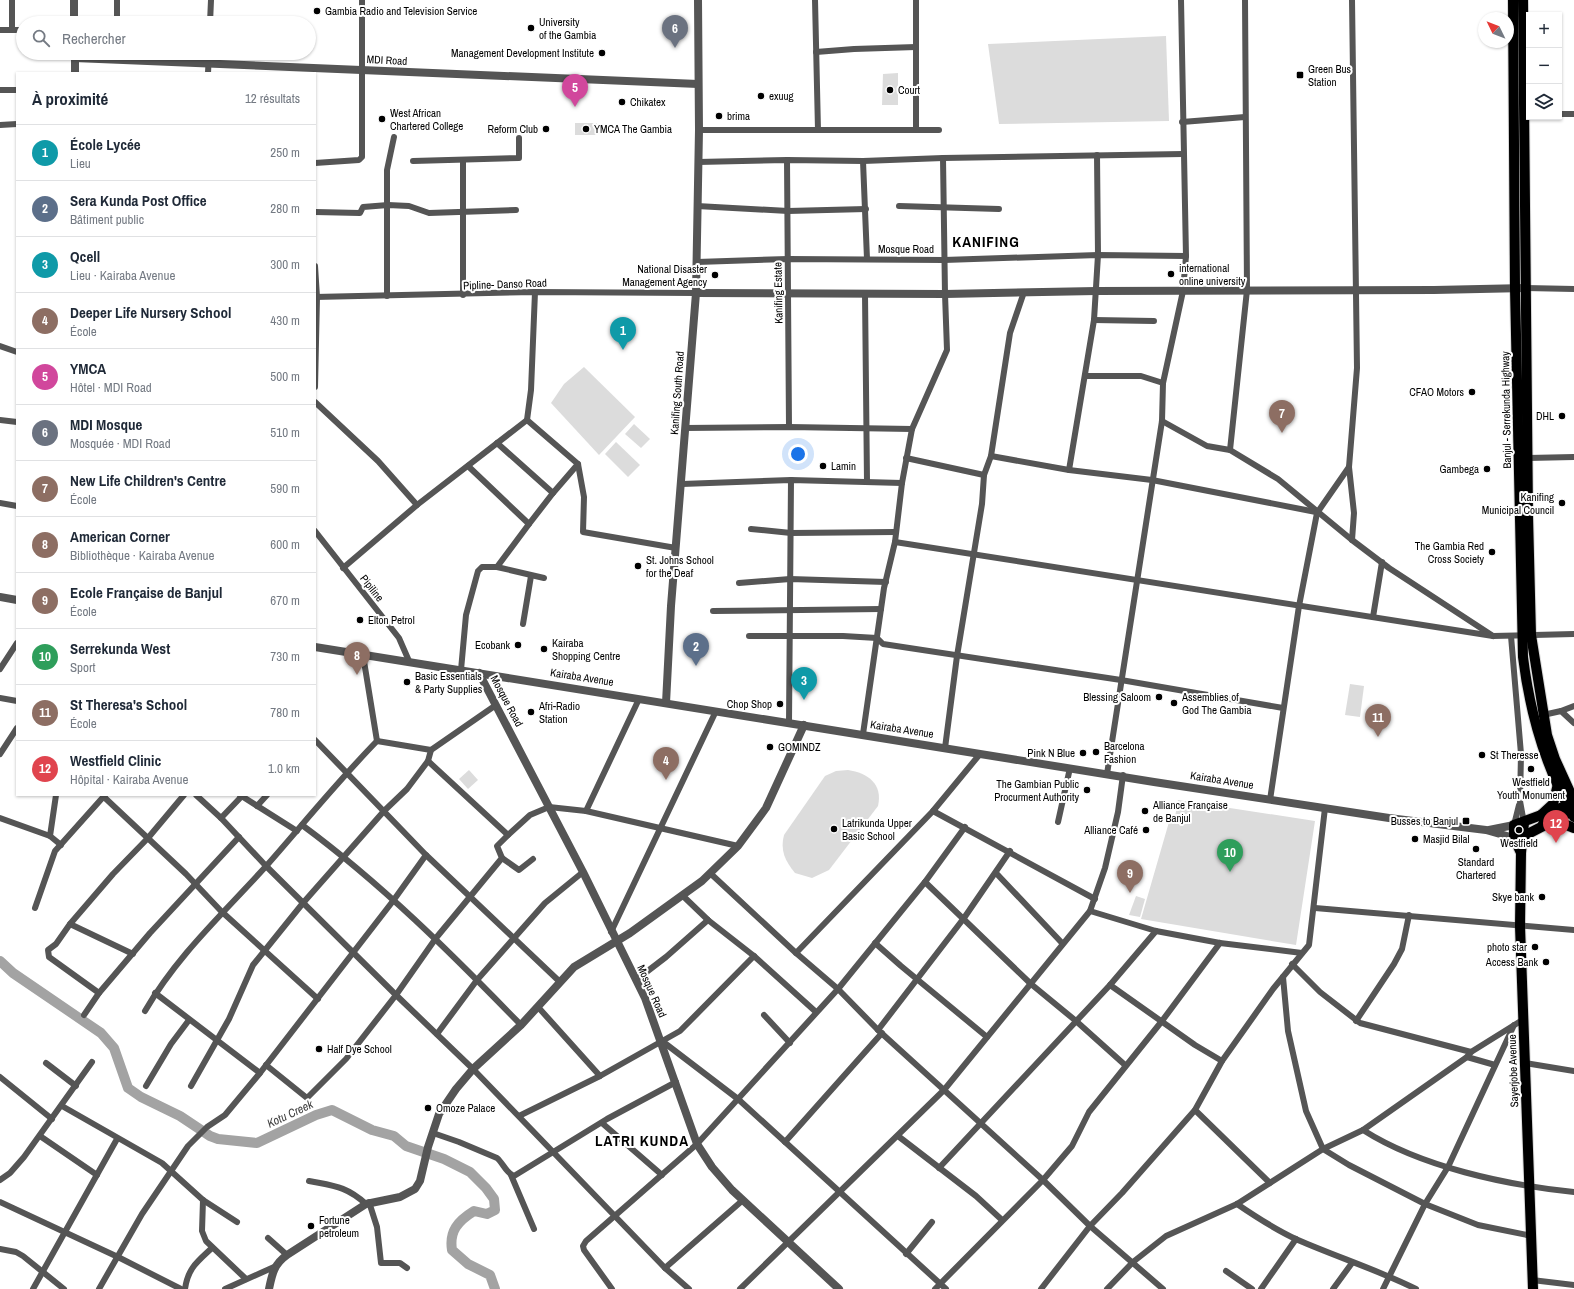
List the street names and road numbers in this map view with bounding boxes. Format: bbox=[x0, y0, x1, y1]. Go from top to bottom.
street label: MDI Road bbox=[366, 52, 408, 68]
street label: Mosque Road bbox=[878, 242, 934, 256]
street label: Kanifing Estate bbox=[770, 262, 786, 324]
street label: Pipline- Danso Road bbox=[463, 276, 547, 292]
street label: Kanifing South Road bbox=[667, 351, 687, 435]
street label: Banjul - Serrekunda Highway bbox=[1498, 351, 1514, 469]
street label: Pipiline bbox=[357, 572, 387, 604]
street label: Kairaba Avenue bbox=[549, 665, 615, 689]
street label: Mosque Road bbox=[488, 673, 526, 729]
street label: Kairaba Avenue bbox=[869, 717, 935, 741]
street label: Kairaba Avenue bbox=[1189, 768, 1255, 792]
street label: Mosque Road bbox=[634, 963, 670, 1019]
street label: Sayerjobe Avenue bbox=[1505, 1034, 1521, 1108]

